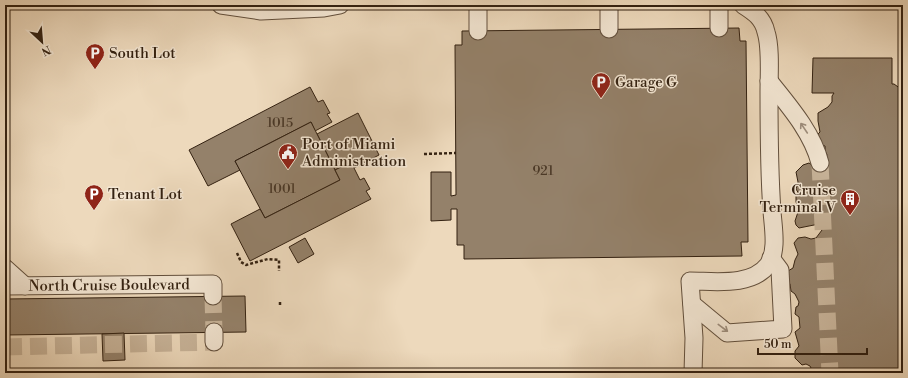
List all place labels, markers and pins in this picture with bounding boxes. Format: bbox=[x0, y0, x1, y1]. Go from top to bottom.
parking icon: South Lot bbox=[84, 42, 106, 70]
place label: South Lot bbox=[109, 44, 176, 63]
parking icon: Garage G bbox=[590, 71, 612, 99]
place label: Garage G bbox=[615, 73, 677, 92]
place label: Port of Miami Administration bbox=[301, 135, 406, 171]
public building icon: Port of Miami Administration bbox=[277, 142, 299, 170]
place label: Cruise Terminal V bbox=[760, 181, 836, 217]
parking icon: Tenant Lot bbox=[83, 183, 105, 211]
place label: Tenant Lot bbox=[108, 185, 183, 204]
building icon: Cruise Terminal V bbox=[839, 188, 861, 216]

